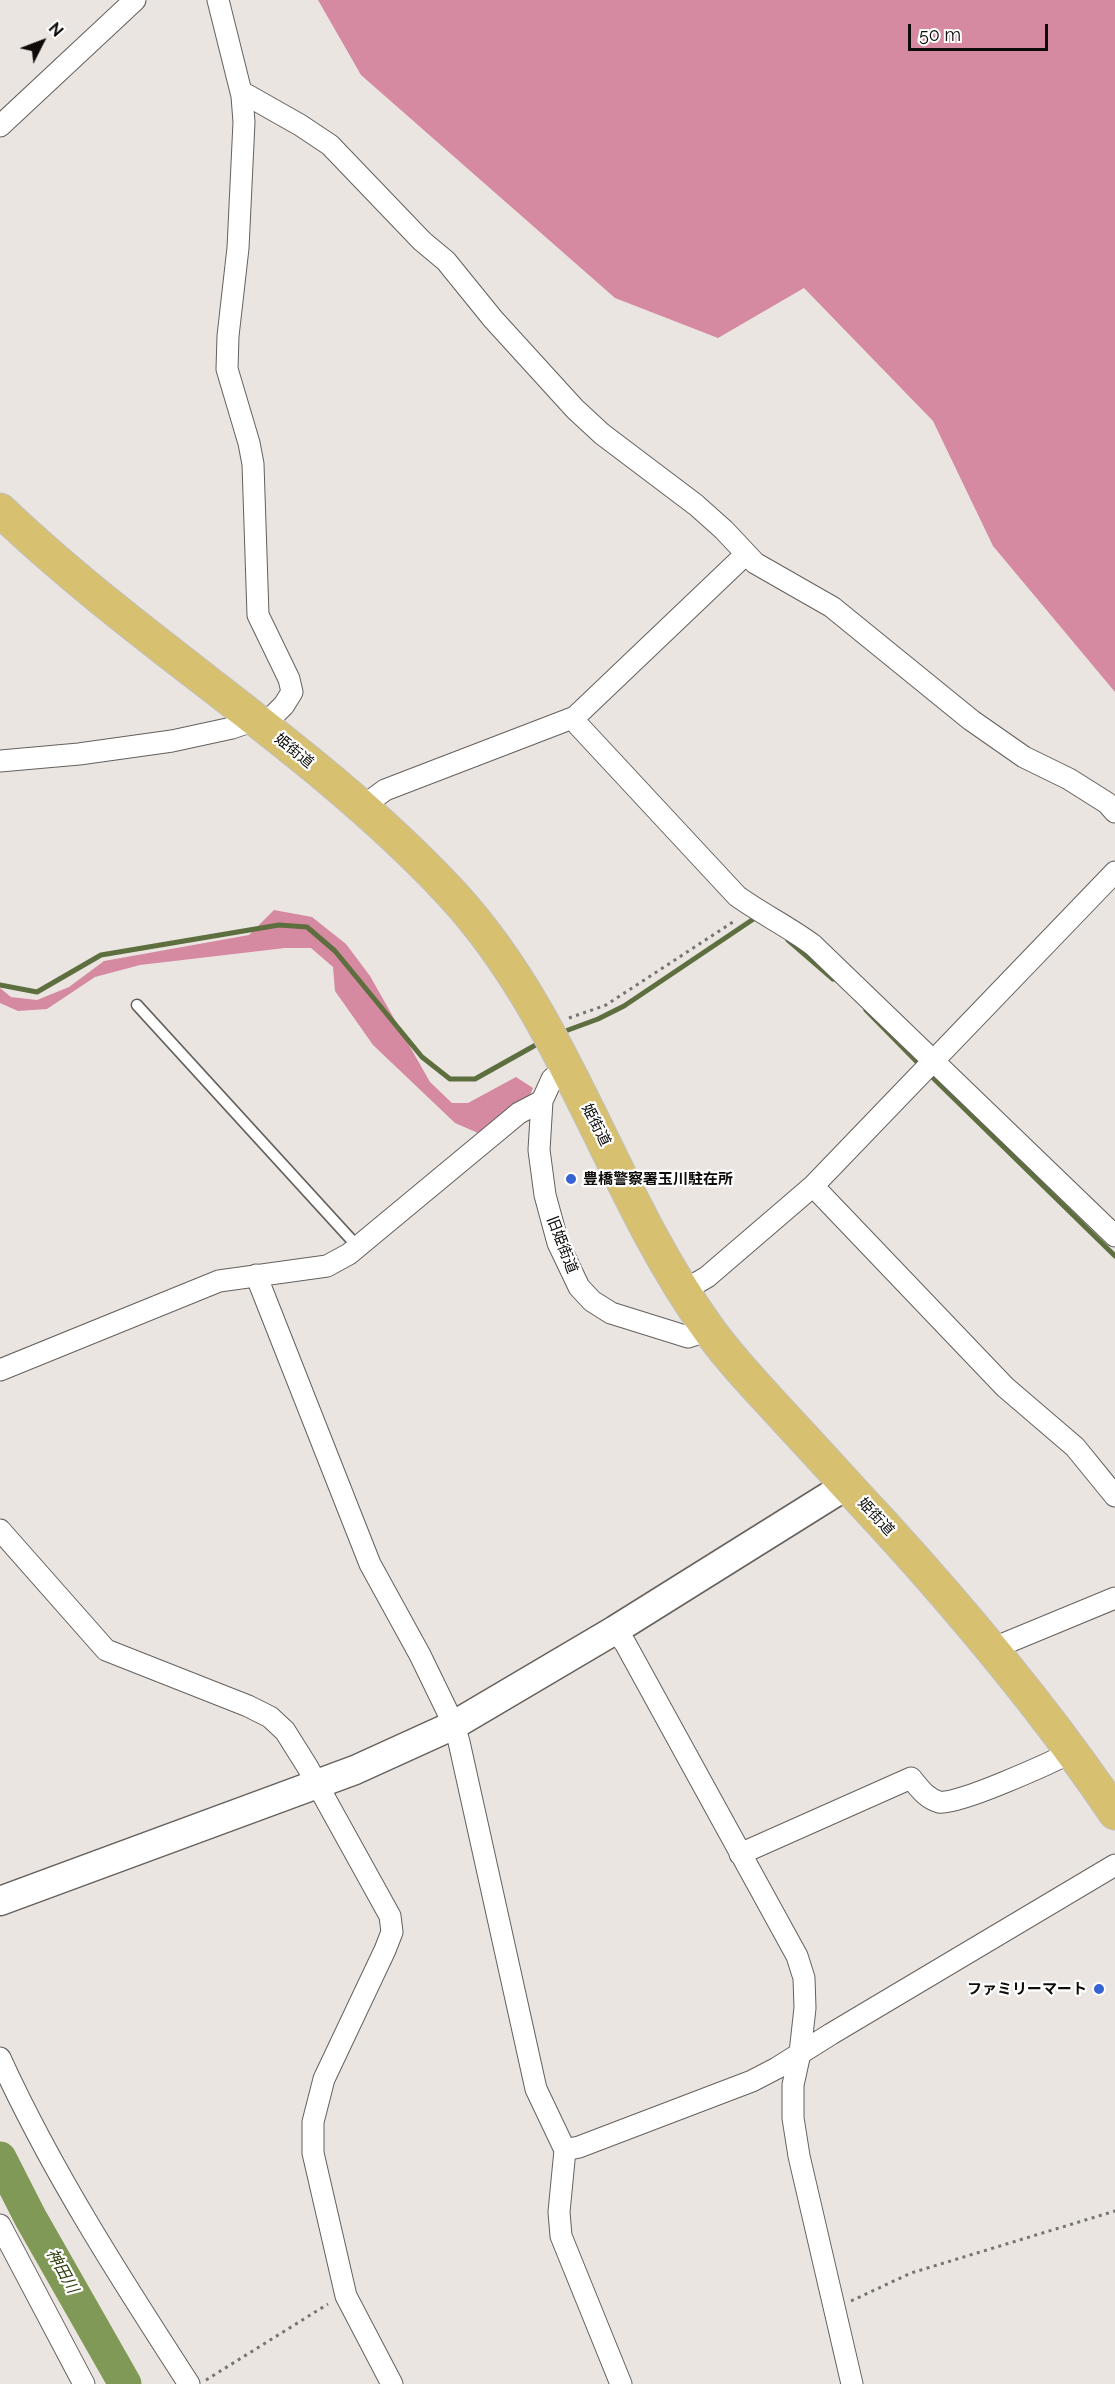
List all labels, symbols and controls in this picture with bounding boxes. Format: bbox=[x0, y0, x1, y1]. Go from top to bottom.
north arrow bbox=[12, 12, 72, 72]
scale bar bbox=[911, 12, 1050, 50]
text: N bbox=[45, 19, 67, 41]
text: 50 m bbox=[919, 24, 961, 45]
street label: 姫街道 bbox=[271, 730, 317, 772]
street label: 姫街道 bbox=[578, 1101, 614, 1149]
place label: 豊橋警察署玉川駐在所 bbox=[583, 1170, 733, 1188]
marker: 豊橋警察署玉川駐在所 bbox=[564, 1172, 578, 1186]
street label: 旧姫街道 bbox=[543, 1214, 581, 1276]
street label: 姫街道 bbox=[854, 1494, 898, 1540]
place label: ファミリーマート bbox=[967, 1980, 1087, 1998]
marker: ファミリーマート bbox=[1092, 1982, 1106, 1996]
water label: 神田川 bbox=[42, 2245, 82, 2297]

